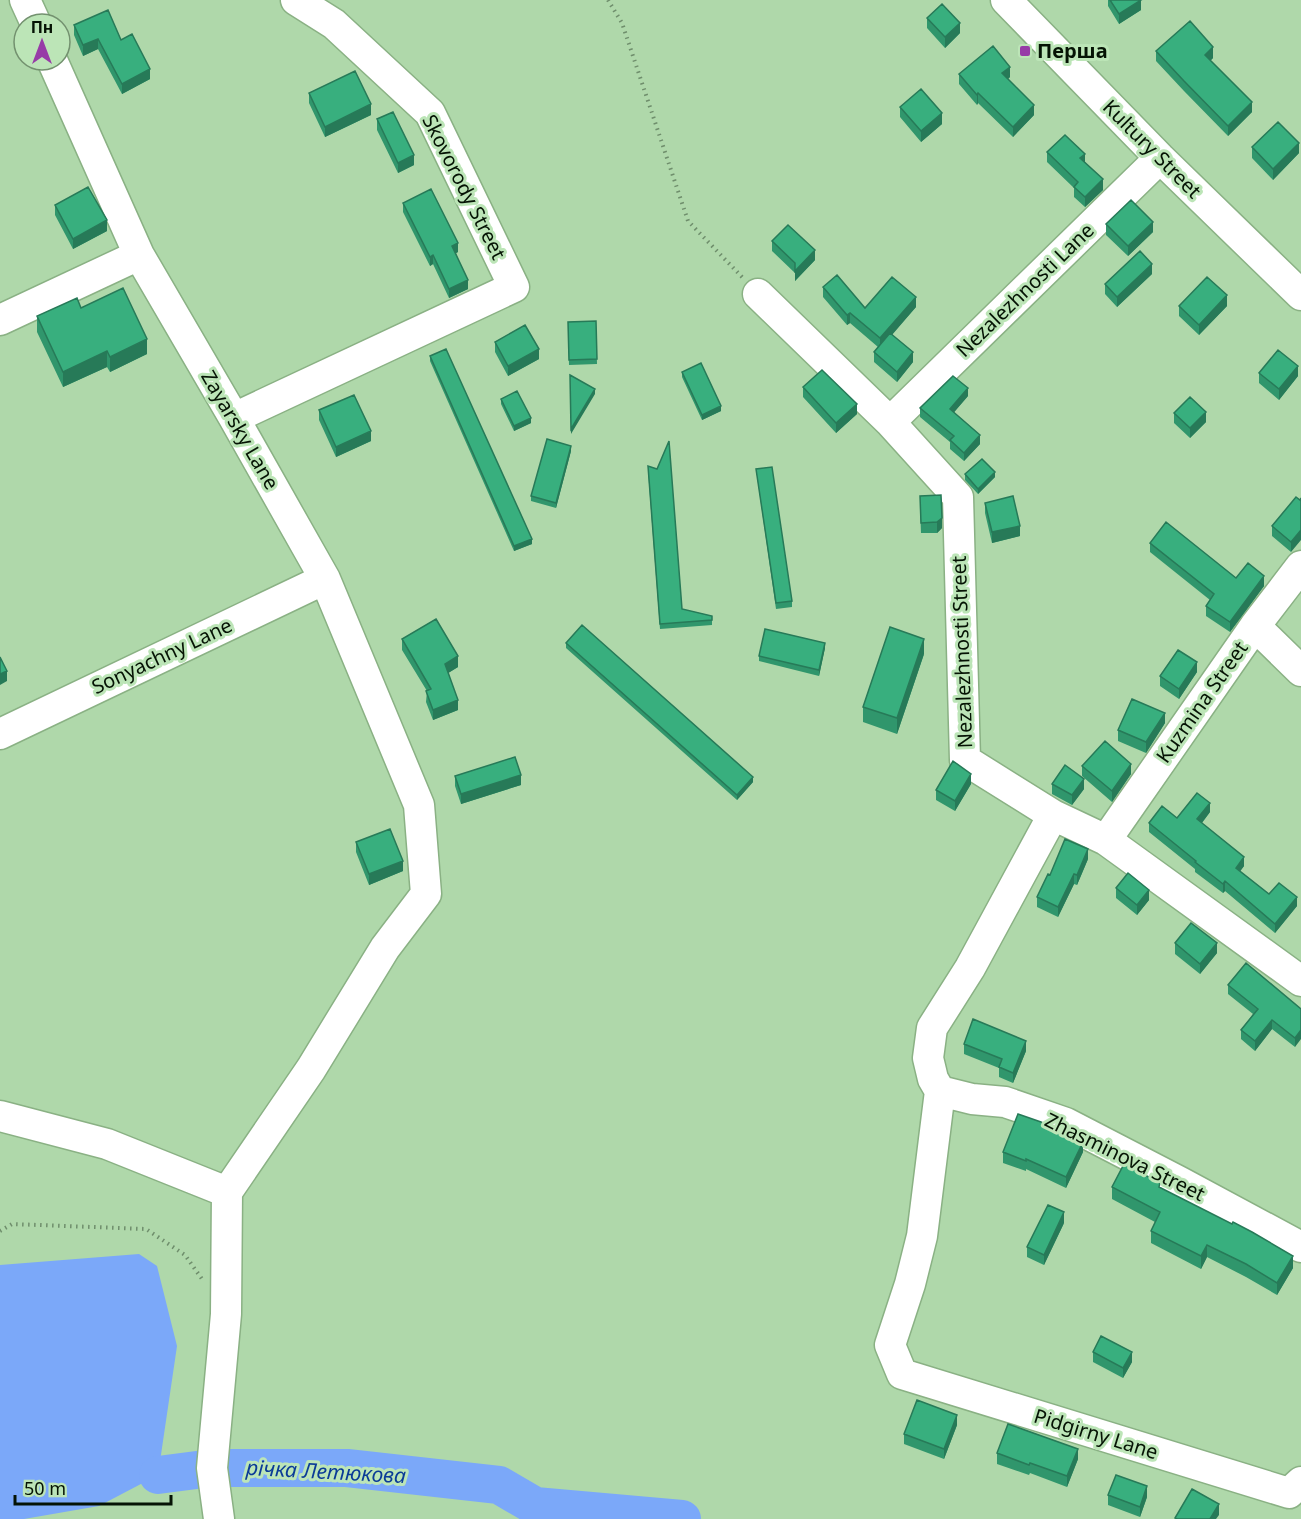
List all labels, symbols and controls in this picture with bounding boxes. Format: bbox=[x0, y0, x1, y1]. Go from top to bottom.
north arrow bbox=[12, 12, 72, 72]
text: Пн bbox=[31, 16, 53, 38]
place label: Перша bbox=[1037, 37, 1108, 64]
marker: Перша bbox=[1018, 44, 1032, 58]
street label: Kultury Street bbox=[1097, 93, 1208, 204]
street label: Skovorody Street bbox=[416, 110, 513, 264]
street label: Nezalezhnosti Lane bbox=[950, 217, 1099, 363]
street label: Zayarsky Lane bbox=[195, 365, 285, 494]
street label: Nezalezhnosti Street bbox=[945, 555, 978, 749]
street label: Sonyachny Lane bbox=[87, 611, 236, 700]
street label: Kuzmina Street bbox=[1150, 636, 1254, 768]
street label: Zhasminova Street bbox=[1041, 1106, 1210, 1207]
street label: Pidgirny Lane bbox=[1031, 1402, 1161, 1465]
water label: річка Летюкова bbox=[244, 1453, 407, 1489]
scale bar bbox=[15, 1468, 171, 1506]
text: 50 m bbox=[24, 1476, 66, 1500]

